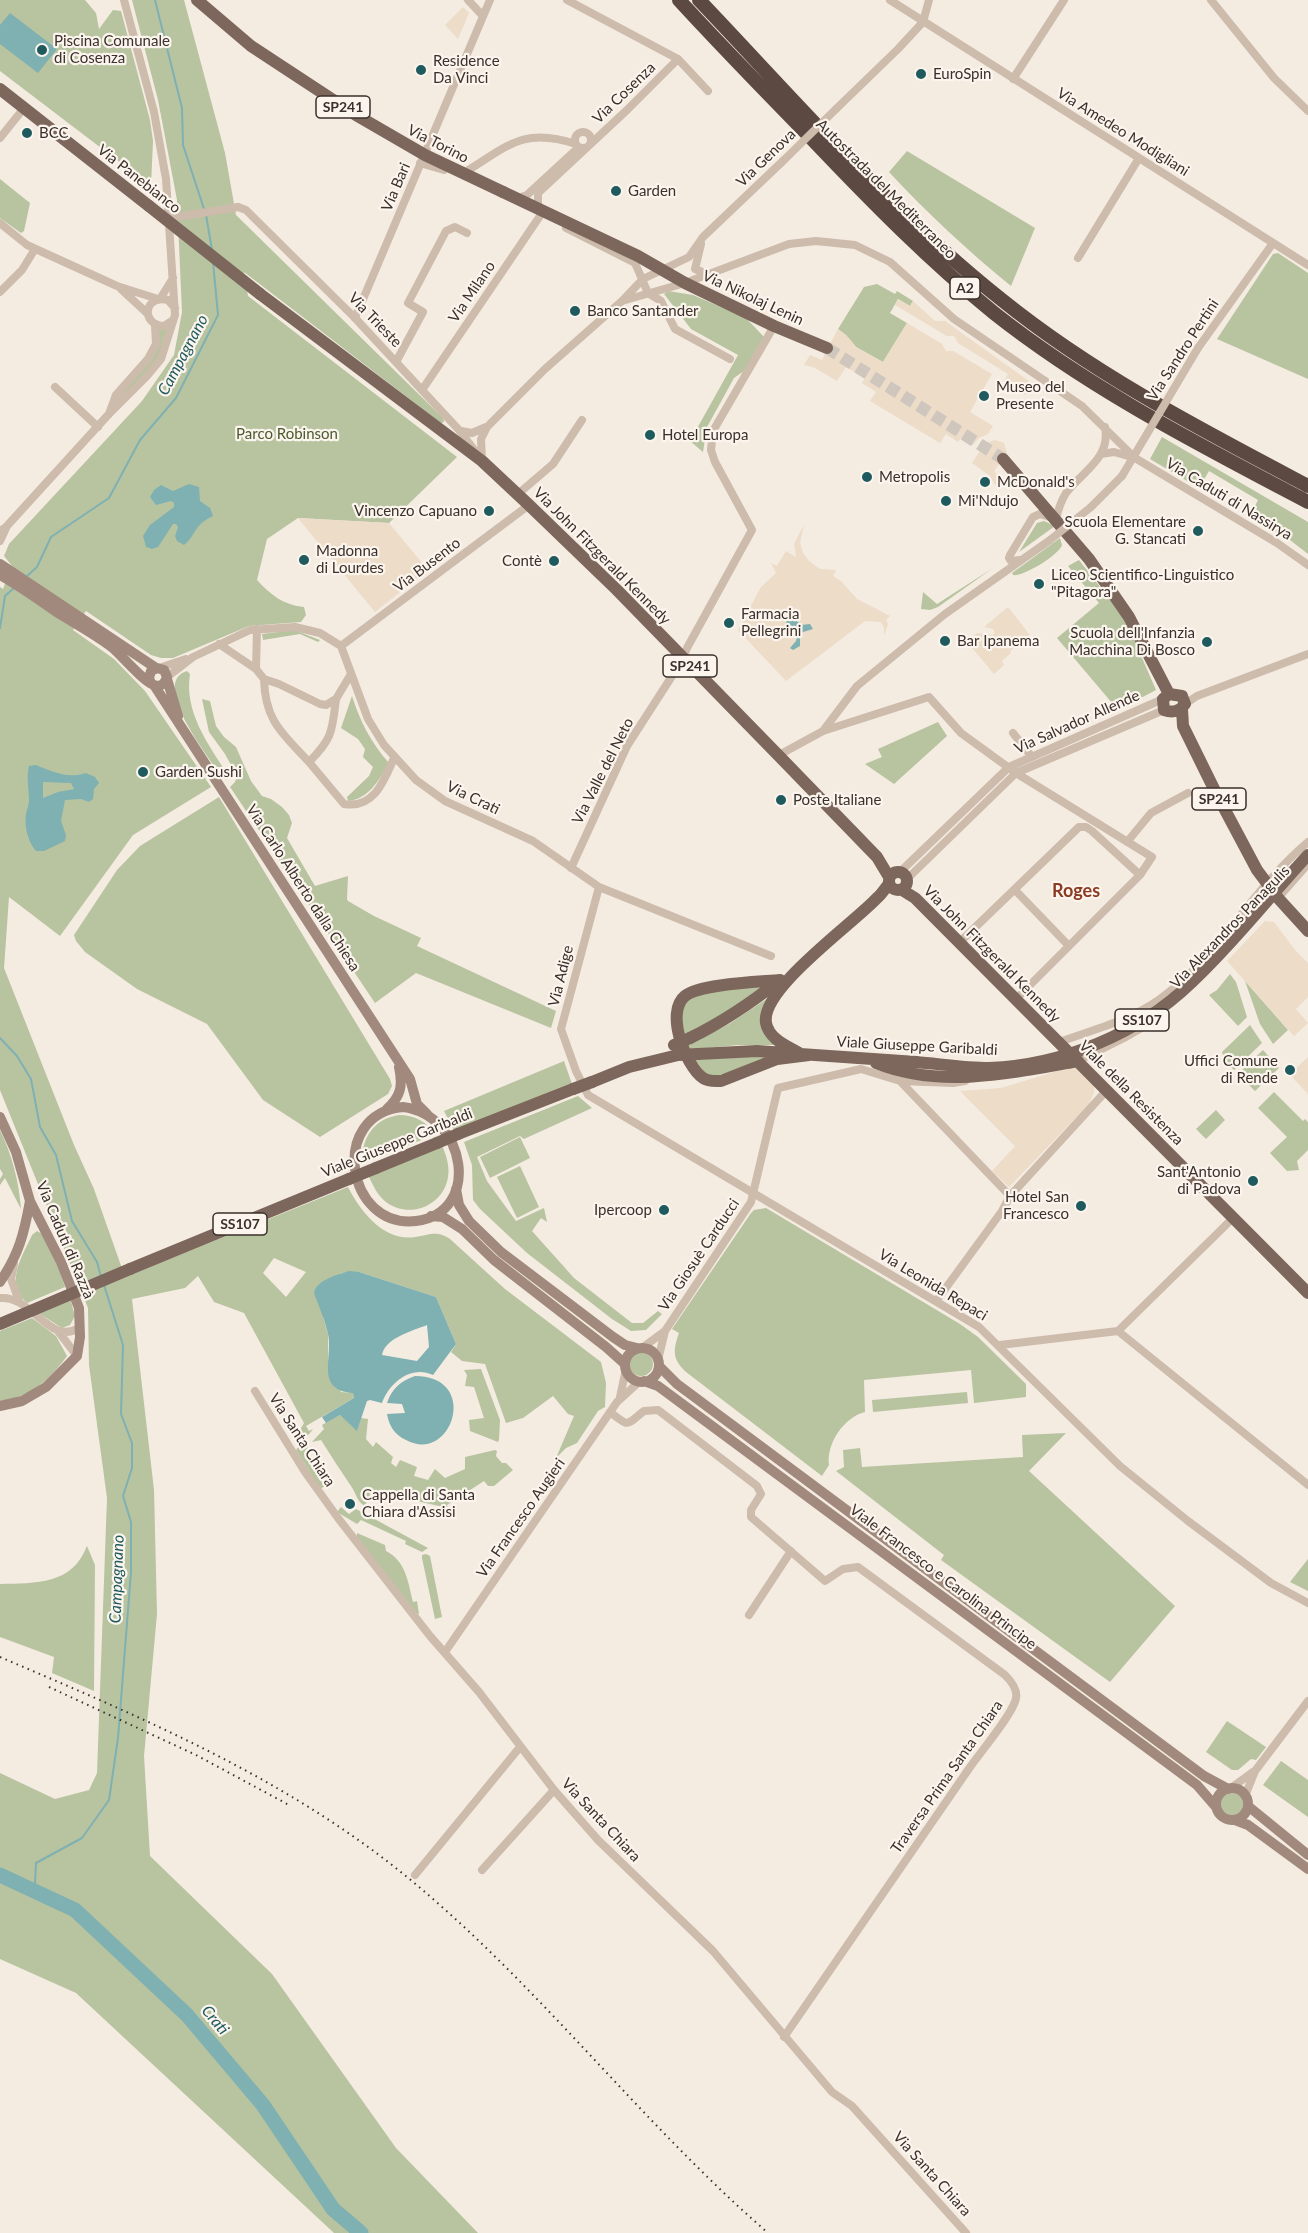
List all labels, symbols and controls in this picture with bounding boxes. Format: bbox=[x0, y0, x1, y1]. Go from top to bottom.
place label: Piscina Comunale di Cosenza bbox=[54, 32, 170, 67]
marker: Piscina Comunale di Cosenza bbox=[35, 43, 49, 57]
place label: Residence Da Vinci bbox=[433, 52, 500, 87]
street label: Via Cosenza bbox=[589, 59, 659, 127]
marker: Residence Da Vinci bbox=[414, 63, 428, 77]
place label: EuroSpin bbox=[933, 65, 991, 83]
marker: EuroSpin bbox=[914, 67, 928, 81]
street label: Via Amedeo Modigliani bbox=[1053, 84, 1193, 180]
road number: SP241 bbox=[316, 96, 370, 118]
street label: Autostrada del Mediterraneo bbox=[812, 115, 960, 263]
street label: Via Torino bbox=[404, 121, 472, 167]
place label: BCC bbox=[39, 124, 69, 142]
street label: Via Genova bbox=[733, 125, 799, 191]
marker: BCC bbox=[20, 126, 34, 140]
street label: Via Panebianco bbox=[94, 141, 184, 217]
street label: Via Bari bbox=[378, 160, 414, 214]
place label: Garden bbox=[628, 182, 676, 200]
marker: Garden bbox=[609, 184, 623, 198]
street label: Via Milano bbox=[445, 258, 499, 326]
street label: Via Nikolaj Lenin bbox=[700, 267, 806, 329]
road number: A2 bbox=[950, 277, 980, 299]
street label: Via Trieste bbox=[345, 289, 405, 351]
street label: Via Sandro Pertini bbox=[1143, 296, 1223, 404]
place label: Banco Santander bbox=[587, 302, 699, 320]
marker: Banco Santander bbox=[568, 304, 582, 318]
water label: Campagnano bbox=[154, 311, 212, 399]
place label: Museo del Presente bbox=[996, 378, 1065, 413]
marker: Museo del Presente bbox=[977, 389, 991, 403]
park label: Parco Robinson bbox=[236, 425, 338, 443]
place label: Hotel Europa bbox=[662, 426, 748, 444]
marker: Hotel Europa bbox=[643, 428, 657, 442]
street label: Via Caduti di Nassirya bbox=[1163, 454, 1295, 544]
place label: Metropolis bbox=[879, 468, 950, 486]
marker: Metropolis bbox=[860, 470, 874, 484]
place label: McDonald's bbox=[997, 473, 1075, 491]
marker: McDonald's bbox=[978, 475, 992, 489]
street label: Via John Fitzgerald Kennedy bbox=[530, 484, 674, 628]
place label: Mi'Ndujo bbox=[958, 492, 1019, 510]
marker: Mi'Ndujo bbox=[939, 494, 953, 508]
place label: Vincenzo Capuano bbox=[354, 502, 477, 520]
marker: Vincenzo Capuano bbox=[482, 504, 496, 518]
place label: Scuola Elementare G. Stancati bbox=[1065, 513, 1186, 548]
marker: Scuola Elementare G. Stancati bbox=[1191, 524, 1205, 538]
street label: Via Busento bbox=[390, 534, 464, 596]
place label: Madonna di Lourdes bbox=[316, 542, 384, 577]
place label: Contè bbox=[502, 552, 542, 570]
marker: Madonna di Lourdes bbox=[297, 553, 311, 567]
marker: Contè bbox=[547, 554, 561, 568]
place label: Liceo Scientifico-Linguistico "Pitagora" bbox=[1051, 566, 1234, 601]
marker: Liceo Scientifico-Linguistico "Pitagora" bbox=[1032, 577, 1046, 591]
place label: Farmacia Pellegrini bbox=[741, 605, 801, 640]
marker: Farmacia Pellegrini bbox=[722, 616, 736, 630]
place label: Scuola dell'Infanzia Macchina Di Bosco bbox=[1069, 624, 1195, 659]
place label: Bar Ipanema bbox=[957, 632, 1039, 650]
marker: Bar Ipanema bbox=[938, 634, 952, 648]
marker: Scuola dell'Infanzia Macchina Di Bosco bbox=[1200, 635, 1214, 649]
road number: SP241 bbox=[663, 655, 717, 677]
street label: Via Salvador Allende bbox=[1012, 686, 1142, 758]
street label: Via Valle del Neto bbox=[568, 715, 638, 827]
place label: Garden Sushi bbox=[155, 763, 242, 781]
marker: Garden Sushi bbox=[136, 765, 150, 779]
street label: Via Crati bbox=[443, 777, 503, 819]
road number: SP241 bbox=[1192, 788, 1246, 810]
place label: Poste Italiane bbox=[793, 791, 881, 809]
marker: Poste Italiane bbox=[774, 793, 788, 807]
street label: Via Carlo Alberto dalla Chiesa bbox=[242, 801, 364, 975]
street label: Via Alexandros Panagulis bbox=[1167, 862, 1293, 992]
district label: Roges bbox=[1052, 880, 1100, 902]
street label: Via John Fitzgerald Kennedy bbox=[920, 882, 1064, 1026]
street label: Via Adige bbox=[545, 943, 577, 1009]
road number: SS107 bbox=[1115, 1009, 1169, 1031]
street label: Viale Giuseppe Garibaldi bbox=[836, 1033, 998, 1059]
street label: Viale della Resistenza bbox=[1075, 1037, 1187, 1149]
place label: Uffici Comune di Rende bbox=[1184, 1052, 1278, 1087]
marker: Uffici Comune di Rende bbox=[1283, 1063, 1297, 1077]
street label: Viale Giuseppe Garibaldi bbox=[319, 1104, 475, 1182]
place label: Sant'Antonio di Padova bbox=[1157, 1163, 1241, 1198]
marker: Sant'Antonio di Padova bbox=[1246, 1174, 1260, 1188]
street label: Via Caduti di Razzà bbox=[32, 1179, 98, 1301]
place label: Hotel San Francesco bbox=[1003, 1188, 1069, 1223]
street label: Via Giosuè Carducci bbox=[655, 1195, 743, 1315]
marker: Hotel San Francesco bbox=[1074, 1199, 1088, 1213]
place label: Ipercoop bbox=[594, 1201, 652, 1219]
marker: Ipercoop bbox=[657, 1203, 671, 1217]
road number: SS107 bbox=[213, 1213, 267, 1235]
street label: Via Leonida Repaci bbox=[875, 1245, 991, 1325]
street label: Via Santa Chiara bbox=[265, 1390, 339, 1490]
street label: Via Francesco Augieri bbox=[473, 1455, 569, 1581]
place label: Cappella di Santa Chiara d'Assisi bbox=[362, 1486, 475, 1521]
marker: Cappella di Santa Chiara d'Assisi bbox=[343, 1497, 357, 1511]
street label: Viale Francesco e Carolina Principe bbox=[846, 1501, 1040, 1653]
water label: Campagnano bbox=[106, 1534, 128, 1624]
street label: Traversa Prima Santa Chiara bbox=[887, 1697, 1007, 1857]
street label: Via Santa Chiara bbox=[558, 1774, 644, 1866]
water label: Crati bbox=[197, 2001, 233, 2039]
street label: Via Santa Chiara bbox=[889, 2128, 975, 2220]

